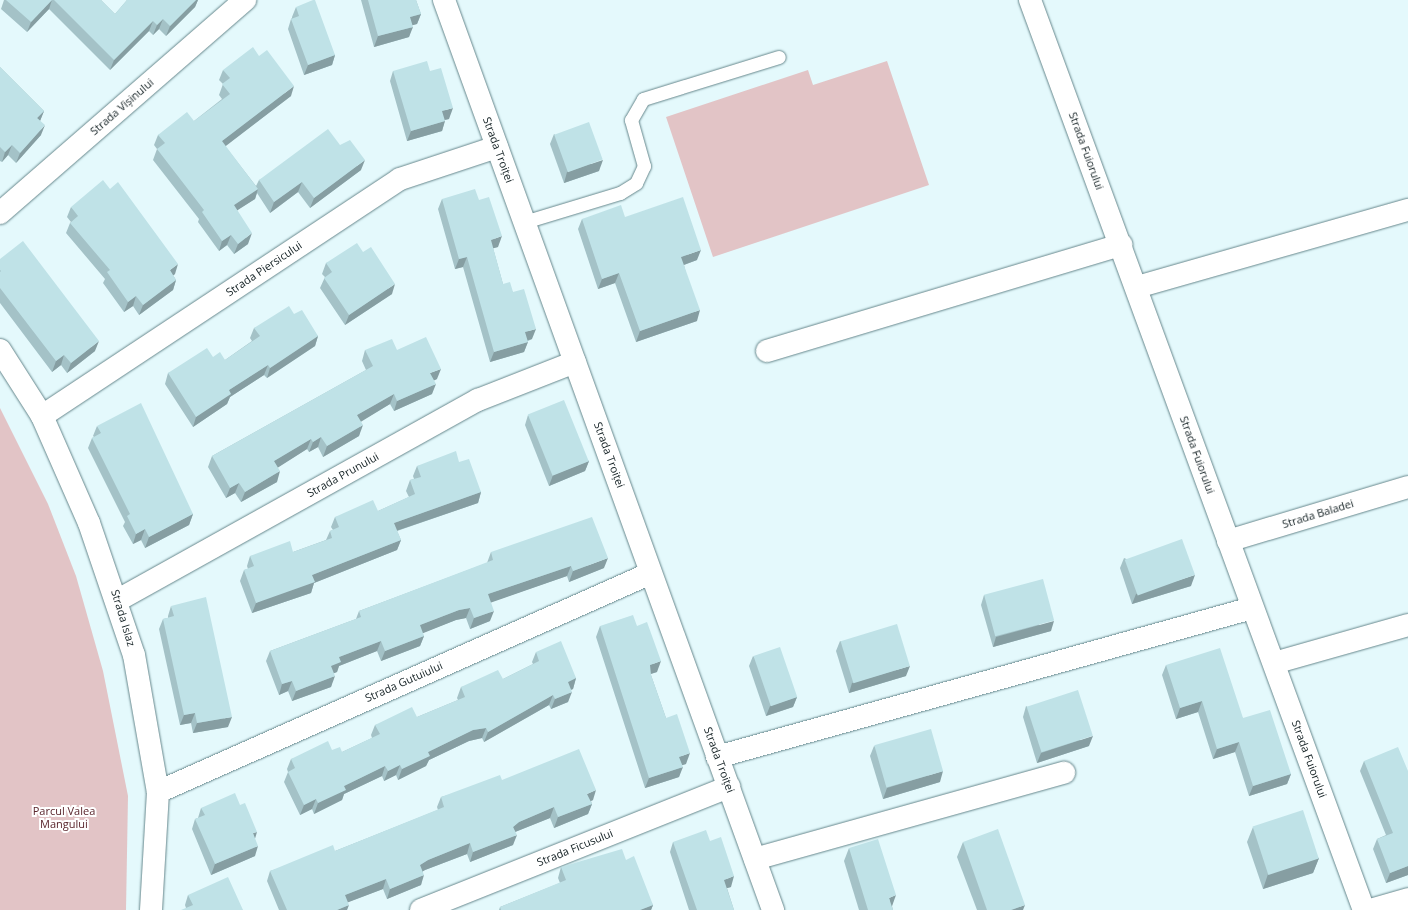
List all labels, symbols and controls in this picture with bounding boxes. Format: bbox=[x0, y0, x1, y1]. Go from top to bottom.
street label: Strada Vișinului bbox=[88, 76, 156, 138]
street label: Strada Fuiorului bbox=[1066, 110, 1106, 192]
street label: Strada Troiței bbox=[480, 115, 516, 185]
street label: Strada Piersicului bbox=[224, 239, 304, 299]
street label: Strada Fuiorului bbox=[1177, 414, 1217, 496]
street label: Strada Troiței bbox=[591, 420, 627, 490]
street label: Strada Prunului bbox=[305, 450, 381, 500]
street label: Strada Baladei bbox=[1281, 497, 1355, 531]
street label: Strada Islaz bbox=[108, 588, 138, 648]
street label: Strada Gutuiului bbox=[363, 659, 445, 705]
street label: Strada Fuiorului bbox=[1289, 718, 1329, 800]
street label: Strada Troiței bbox=[701, 725, 737, 795]
park label: Parcul Valea Mangului bbox=[33, 805, 95, 831]
street label: Strada Ficusului bbox=[535, 827, 615, 869]

